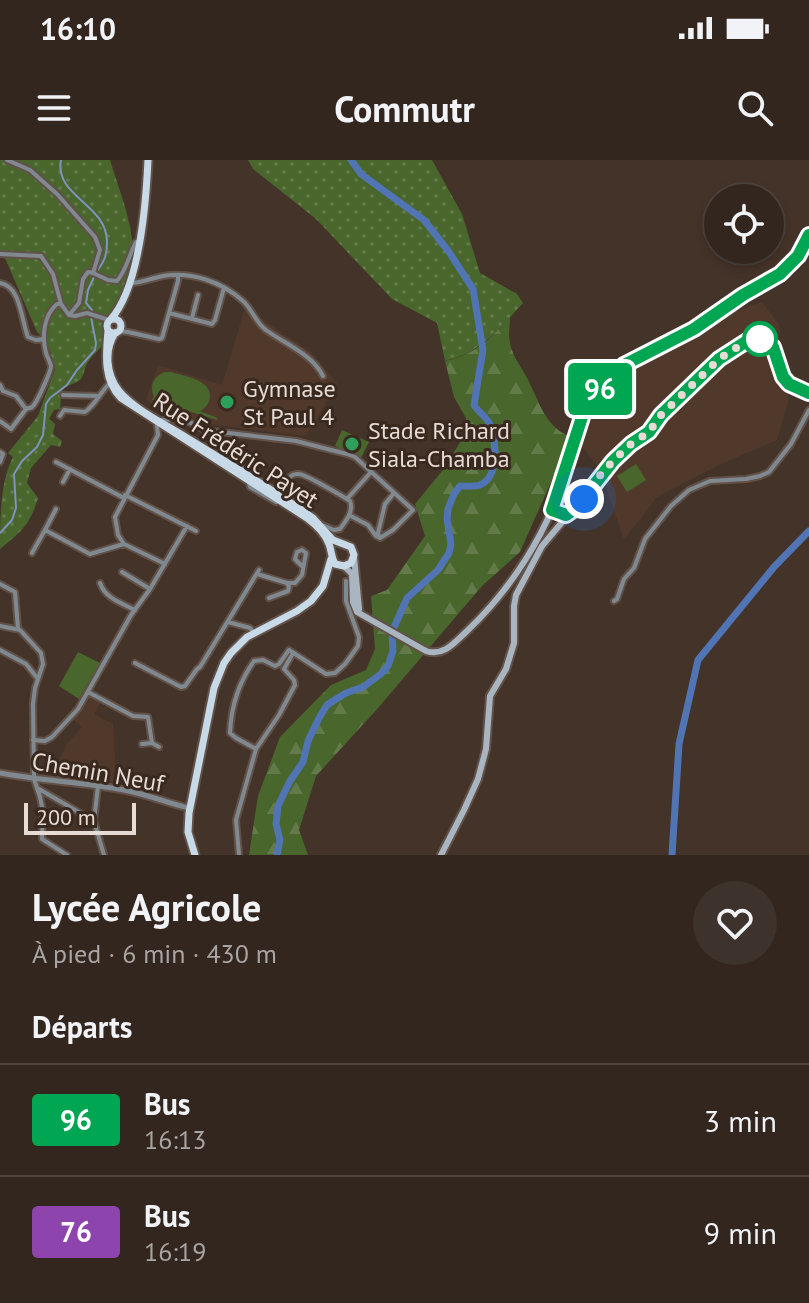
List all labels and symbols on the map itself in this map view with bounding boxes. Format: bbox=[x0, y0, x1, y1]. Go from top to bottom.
unlabelled marker bbox=[743, 322, 777, 356]
line badge: 96 bbox=[564, 363, 636, 415]
place label: Gymnase St Paul 4 bbox=[243, 373, 336, 432]
street label: Rue Frédéric Payet bbox=[148, 385, 324, 515]
marker: Gymnase St Paul 4 bbox=[218, 393, 236, 411]
place label: Stade Richard Siala-Chamba bbox=[368, 415, 510, 474]
marker: Stade Richard Siala-Chamba bbox=[343, 435, 361, 453]
your location bbox=[564, 479, 604, 519]
street label: Chemin Neuf bbox=[30, 745, 168, 799]
scale bar bbox=[24, 799, 136, 835]

